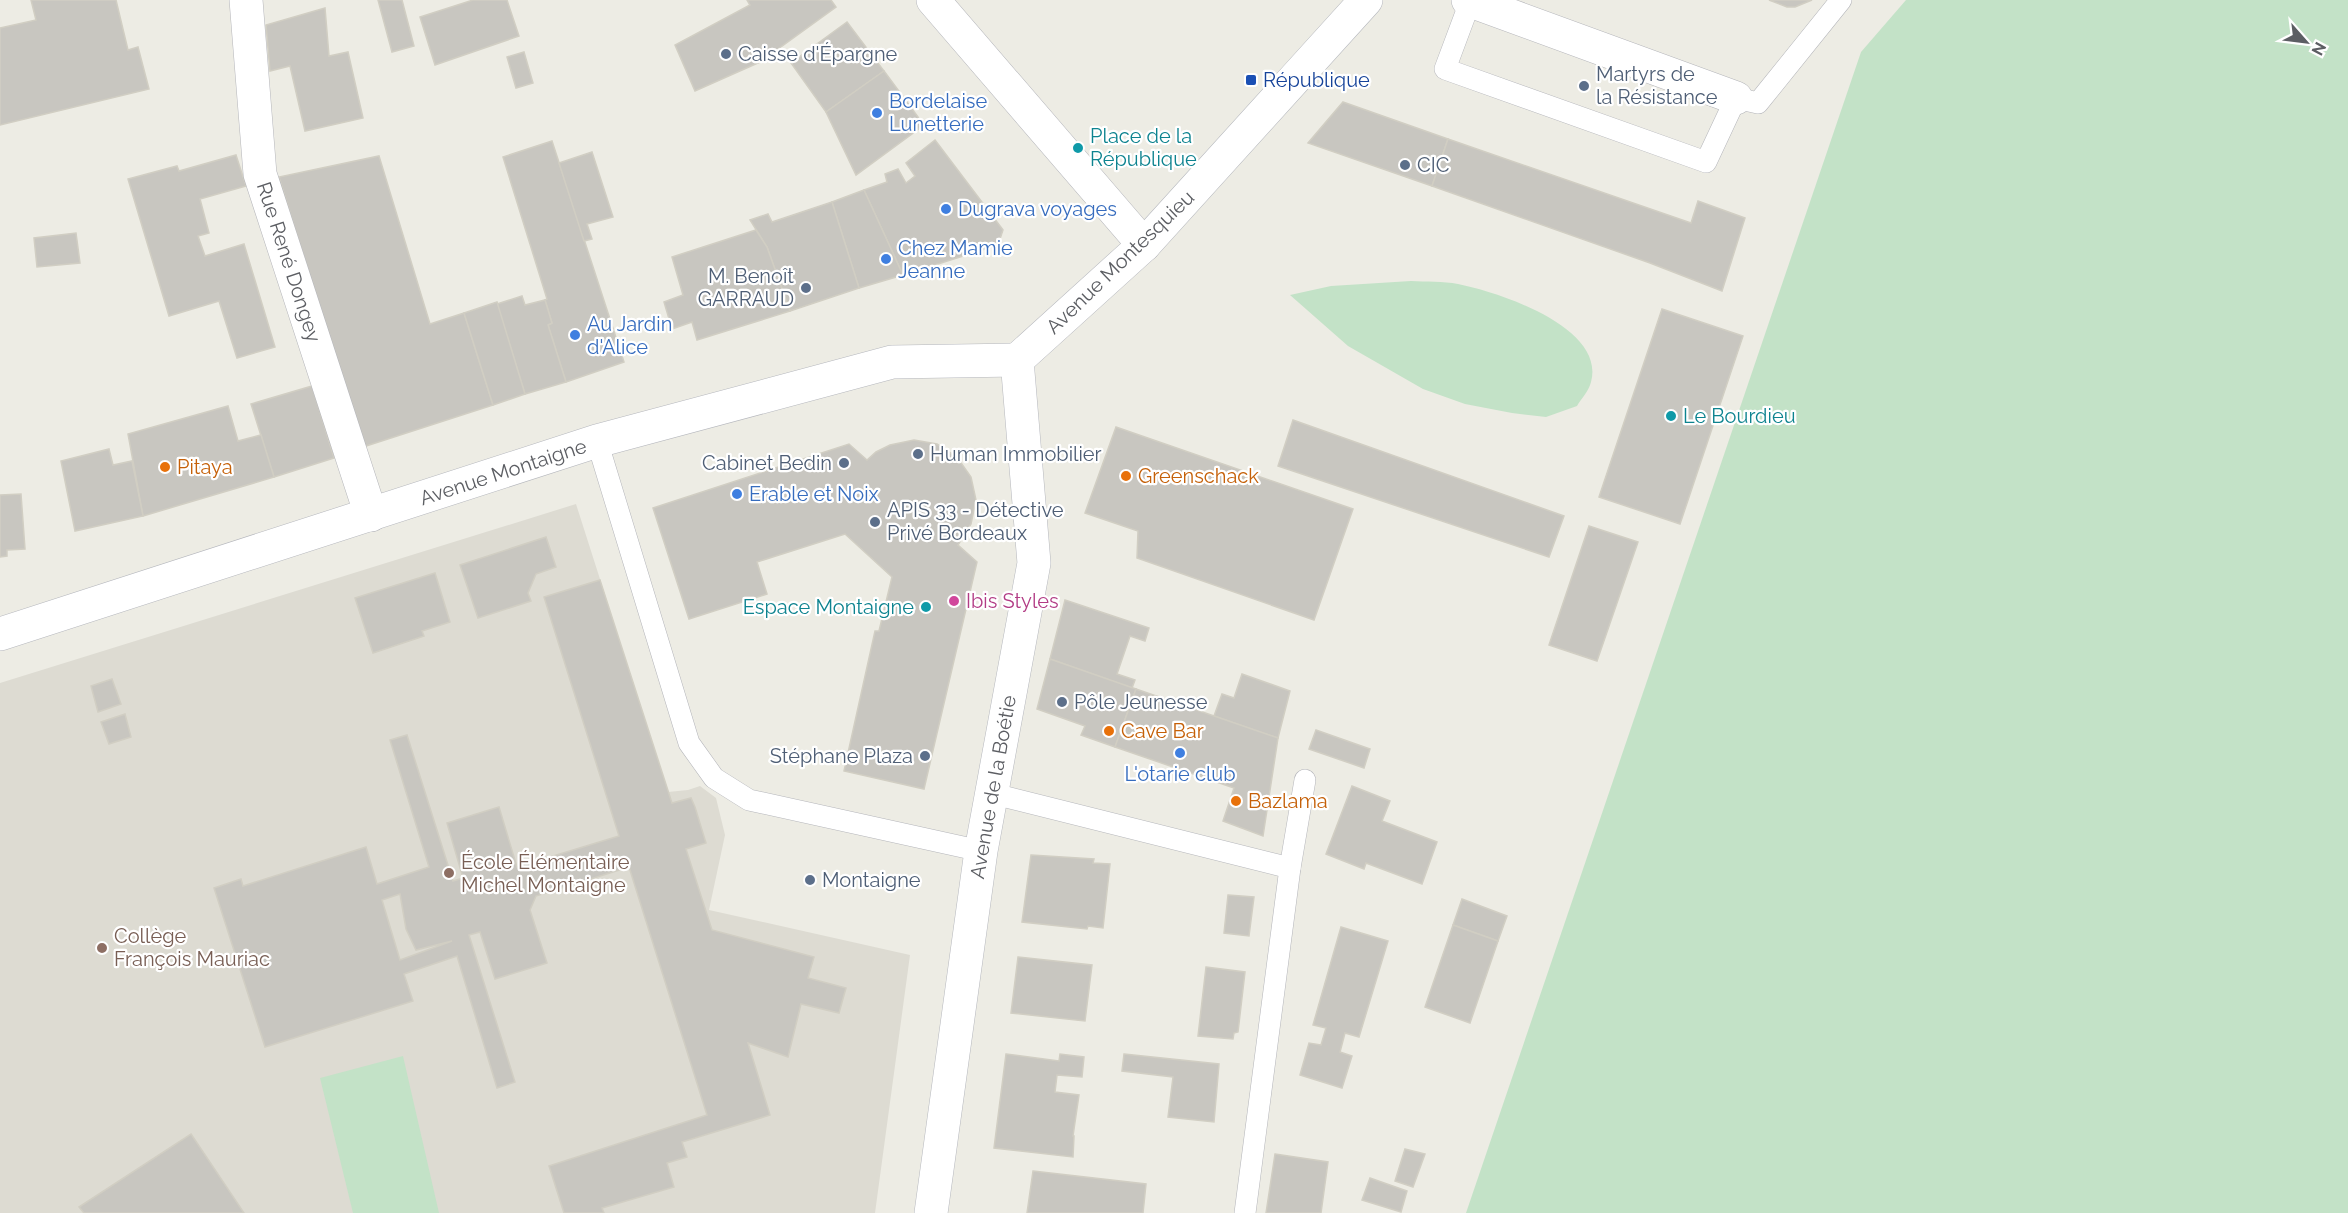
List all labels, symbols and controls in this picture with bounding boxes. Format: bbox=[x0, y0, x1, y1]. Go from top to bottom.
north arrow bbox=[2276, 12, 2336, 72]
text: N bbox=[2308, 39, 2330, 59]
place label: Caisse d'Épargne bbox=[738, 42, 898, 66]
marker: Caisse d'Épargne bbox=[719, 47, 733, 61]
place label: Martyrs de la Résistance bbox=[1596, 62, 1718, 109]
place label: République bbox=[1263, 68, 1370, 92]
marker: République bbox=[1244, 73, 1258, 87]
marker: Martyrs de la Résistance bbox=[1577, 79, 1591, 93]
place label: Bordelaise Lunetterie bbox=[889, 89, 987, 136]
marker: Bordelaise Lunetterie bbox=[870, 106, 884, 120]
place label: Place de la République bbox=[1090, 124, 1197, 171]
marker: Place de la République bbox=[1071, 141, 1085, 155]
place label: CIC bbox=[1417, 153, 1450, 177]
marker: CIC bbox=[1398, 158, 1412, 172]
street label: Rue René Dongey bbox=[252, 179, 326, 345]
street label: Avenue Montesquieu bbox=[1041, 185, 1199, 339]
place label: Dugrava voyages bbox=[958, 197, 1117, 221]
marker: Dugrava voyages bbox=[939, 202, 953, 216]
place label: Chez Mamie Jeanne bbox=[898, 236, 1013, 283]
marker: Chez Mamie Jeanne bbox=[879, 252, 893, 266]
place label: M. Benoît GARRAUD bbox=[698, 264, 794, 311]
marker: M. Benoît GARRAUD bbox=[799, 281, 813, 295]
place label: Au Jardin d'Alice bbox=[587, 312, 672, 359]
marker: Au Jardin d'Alice bbox=[568, 328, 582, 342]
place label: Le Bourdieu bbox=[1683, 404, 1796, 428]
marker: Le Bourdieu bbox=[1664, 409, 1678, 423]
street label: Avenue Montaigne bbox=[417, 434, 590, 510]
place label: Human Immobilier bbox=[930, 442, 1102, 466]
marker: Human Immobilier bbox=[911, 447, 925, 461]
place label: Cabinet Bedin bbox=[702, 451, 832, 475]
place label: Pitaya bbox=[177, 455, 233, 479]
marker: Cabinet Bedin bbox=[837, 456, 851, 470]
marker: Pitaya bbox=[158, 460, 172, 474]
place label: Greenschack bbox=[1138, 464, 1259, 488]
marker: Greenschack bbox=[1119, 469, 1133, 483]
place label: Erable et Noix bbox=[749, 482, 879, 506]
marker: Erable et Noix bbox=[730, 487, 744, 501]
place label: APIS 33 - Détective Privé Bordeaux bbox=[887, 498, 1064, 545]
marker: APIS 33 - Détective Privé Bordeaux bbox=[868, 515, 882, 529]
place label: Ibis Styles bbox=[966, 589, 1059, 613]
marker: Ibis Styles bbox=[947, 594, 961, 608]
place label: Espace Montaigne bbox=[743, 595, 914, 619]
marker: Espace Montaigne bbox=[919, 600, 933, 614]
place label: Pôle Jeunesse bbox=[1074, 690, 1208, 714]
street label: Avenue de la Boétie bbox=[965, 693, 1021, 881]
marker: Pôle Jeunesse bbox=[1055, 695, 1069, 709]
place label: Cave Bar bbox=[1121, 719, 1204, 743]
marker: Cave Bar bbox=[1102, 724, 1116, 738]
place label: Stéphane Plaza bbox=[770, 744, 913, 768]
marker: L'otarie club bbox=[1173, 746, 1187, 760]
marker: Stéphane Plaza bbox=[918, 749, 932, 763]
place label: L'otarie club bbox=[1124, 762, 1236, 786]
place label: Bazlama bbox=[1248, 789, 1328, 813]
marker: Bazlama bbox=[1229, 794, 1243, 808]
place label: École Élémentaire Michel Montaigne bbox=[461, 850, 630, 897]
marker: École Élémentaire Michel Montaigne bbox=[442, 866, 456, 880]
place label: Montaigne bbox=[822, 868, 921, 892]
marker: Montaigne bbox=[803, 873, 817, 887]
place label: Collège François Mauriac bbox=[114, 924, 270, 971]
marker: Collège François Mauriac bbox=[95, 941, 109, 955]

